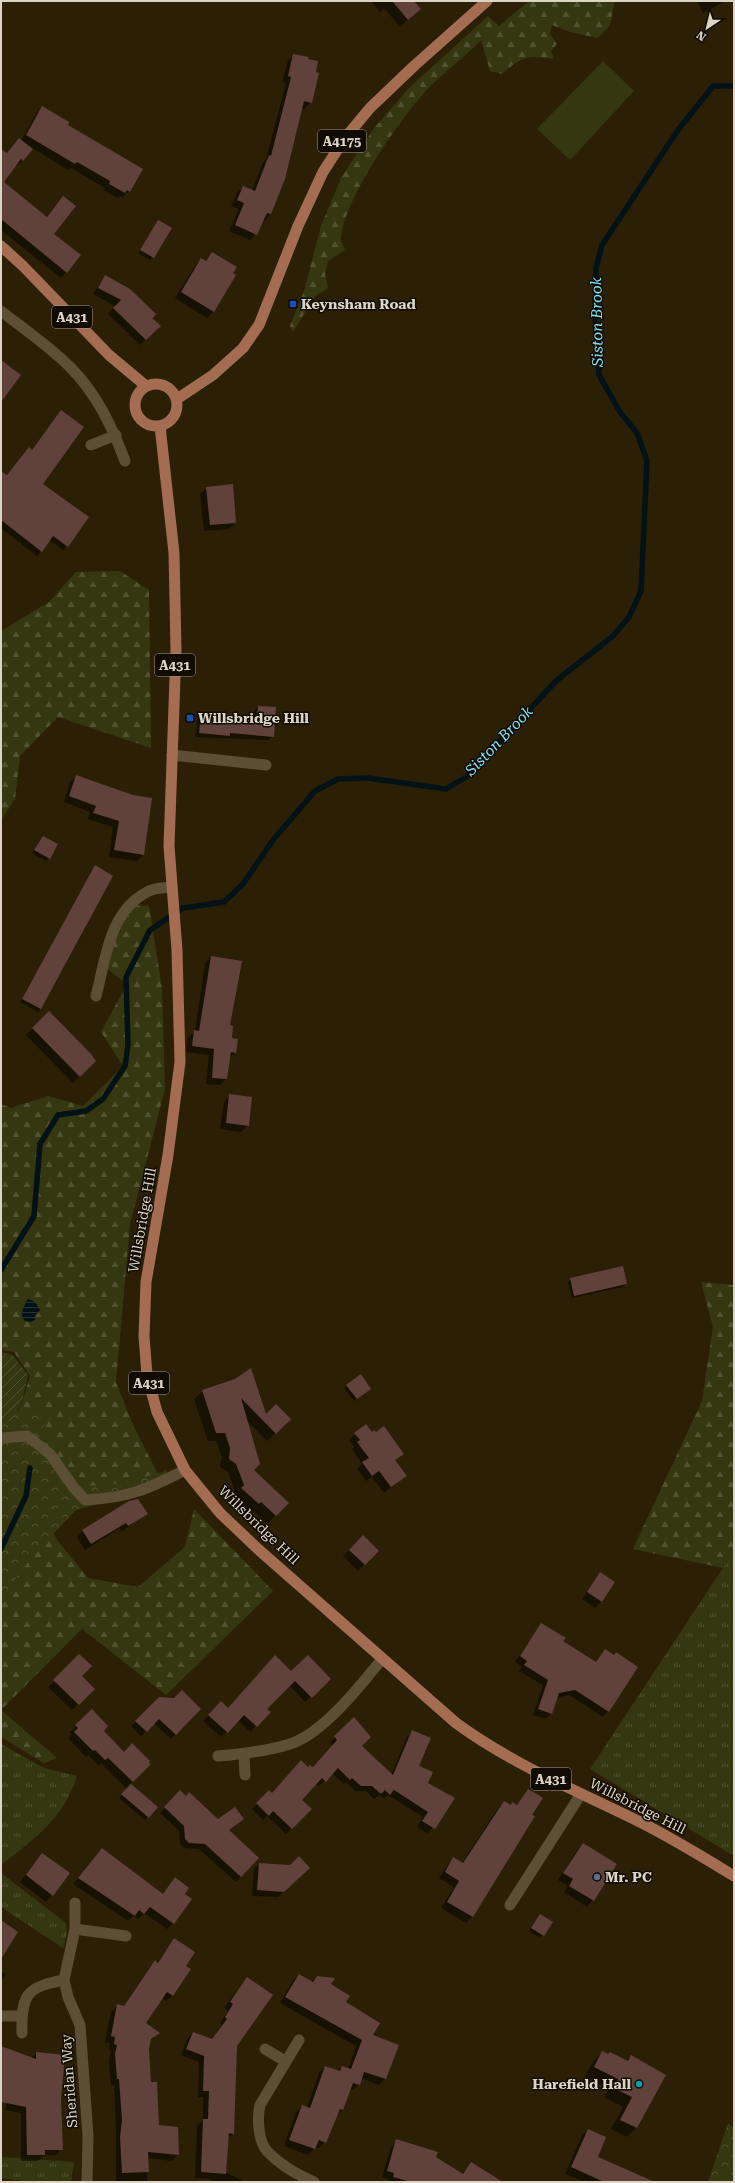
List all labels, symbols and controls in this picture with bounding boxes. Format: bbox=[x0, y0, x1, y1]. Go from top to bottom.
north arrow bbox=[687, 8, 727, 48]
text: N bbox=[694, 28, 709, 44]
road number: A4175 bbox=[318, 130, 366, 152]
water label: Siston Brook bbox=[587, 276, 607, 368]
place label: Keynsham Road bbox=[301, 296, 416, 312]
marker: Keynsham Road bbox=[288, 299, 298, 309]
road number: A431 bbox=[52, 306, 92, 328]
road number: A431 bbox=[155, 654, 195, 676]
water label: Siston Brook bbox=[461, 702, 537, 780]
place label: Willsbridge Hill bbox=[198, 710, 309, 726]
marker: Willsbridge Hill bbox=[185, 713, 195, 723]
street label: Willsbridge Hill bbox=[125, 1166, 159, 1273]
road number: A431 bbox=[129, 1372, 169, 1394]
street label: Willsbridge Hill bbox=[215, 1482, 303, 1568]
road number: A431 bbox=[531, 1768, 571, 1790]
street label: Willsbridge Hill bbox=[587, 1775, 689, 1837]
place label: Mr. PC bbox=[605, 1869, 652, 1885]
marker: Mr. PC bbox=[592, 1872, 602, 1882]
street label: Sheridan Way bbox=[58, 2033, 80, 2128]
place label: Harefield Hall bbox=[532, 2076, 631, 2092]
marker: Harefield Hall bbox=[634, 2079, 644, 2089]

